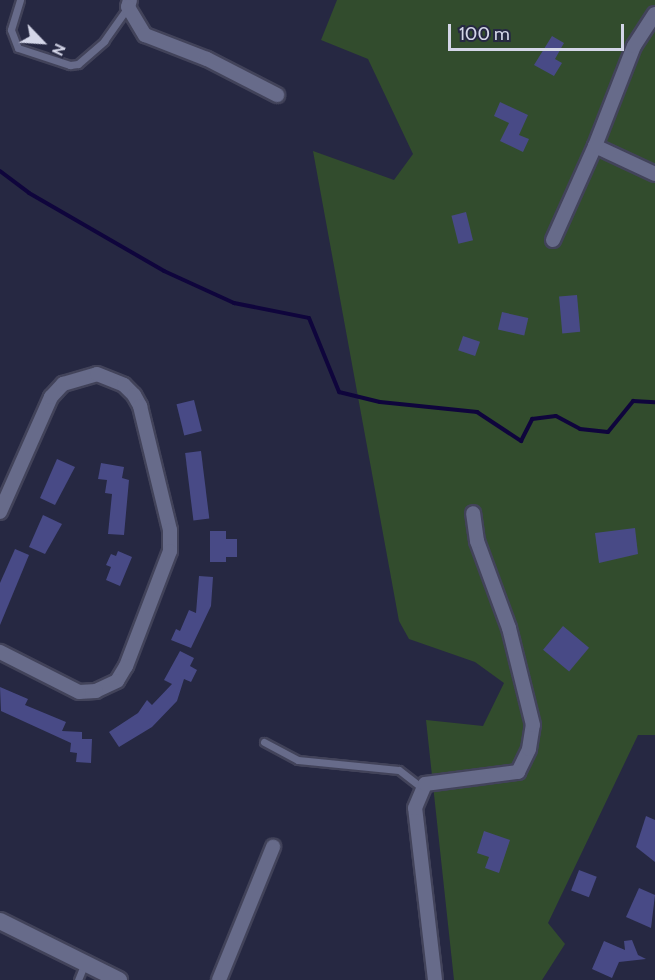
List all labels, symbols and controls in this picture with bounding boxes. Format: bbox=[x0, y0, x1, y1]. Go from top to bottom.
north arrow bbox=[12, 12, 72, 72]
scale bar bbox=[451, 12, 626, 50]
text: 100 m bbox=[459, 23, 510, 45]
text: N bbox=[48, 41, 70, 59]

